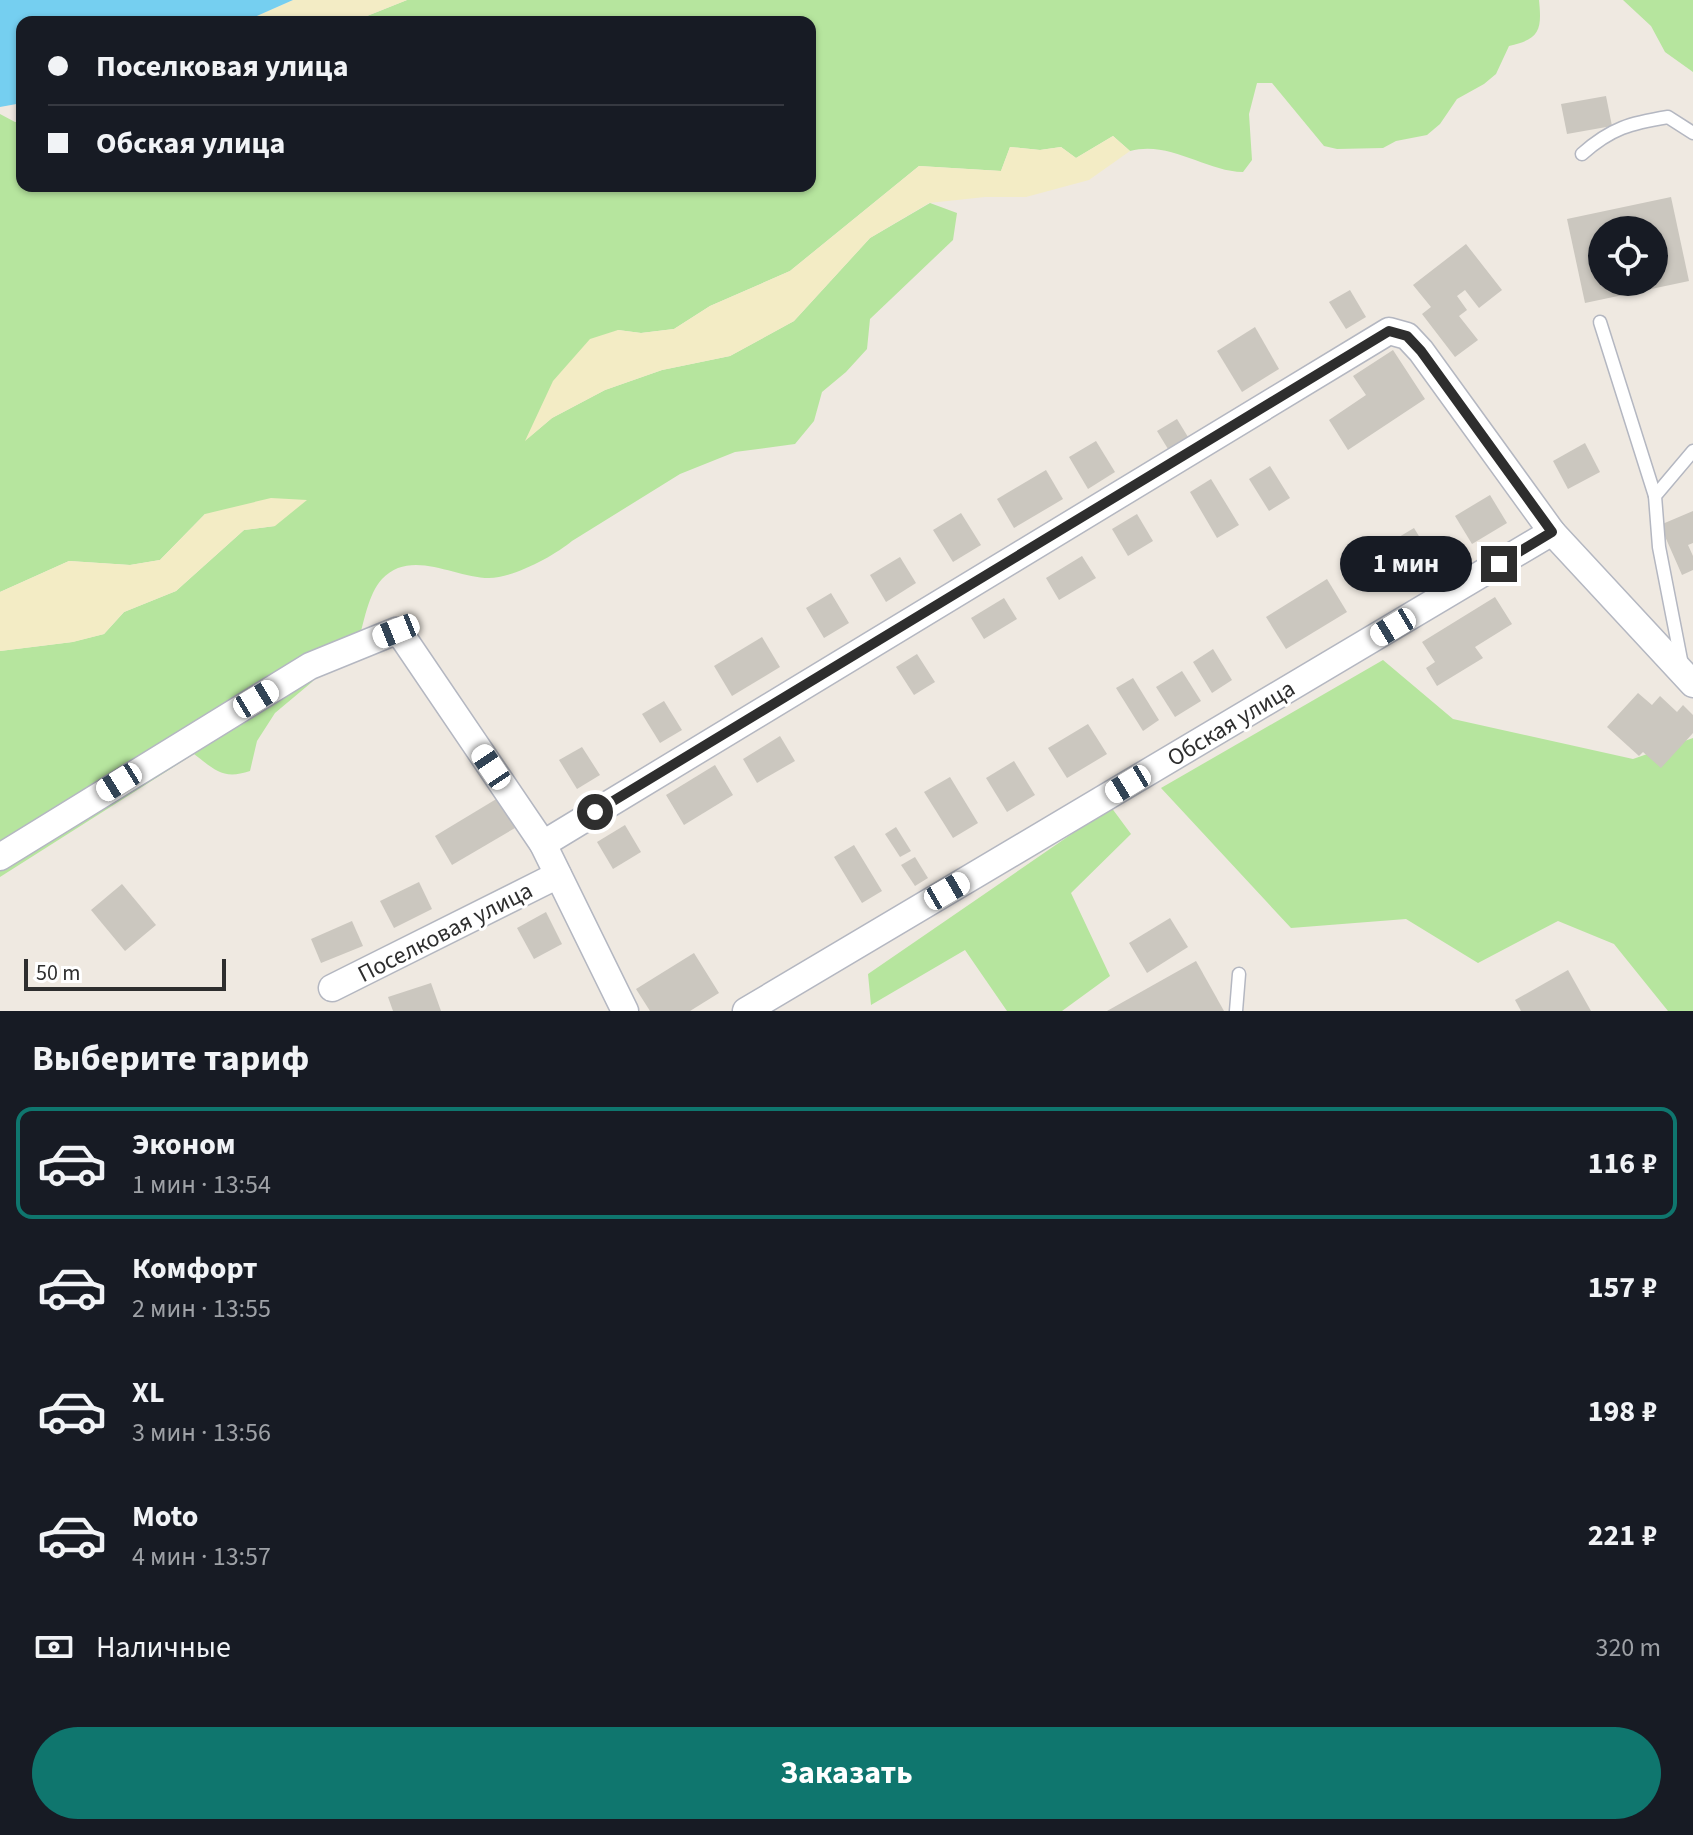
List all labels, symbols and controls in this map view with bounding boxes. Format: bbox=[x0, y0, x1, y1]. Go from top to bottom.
text: Поселковая улица bbox=[96, 45, 349, 88]
text: Обская улица bbox=[96, 122, 285, 165]
map controls bbox=[1588, 216, 1668, 296]
button: locate bbox=[1588, 216, 1668, 296]
callout: 1 мин bbox=[1339, 536, 1471, 592]
text: 1 мин bbox=[1373, 545, 1439, 582]
route end bbox=[1481, 546, 1517, 582]
car bbox=[1366, 604, 1420, 650]
car bbox=[369, 611, 423, 651]
street label: Обская улица bbox=[1161, 671, 1302, 775]
car bbox=[229, 676, 283, 722]
car bbox=[468, 740, 514, 794]
car bbox=[92, 759, 146, 805]
car bbox=[1101, 761, 1155, 807]
route start bbox=[577, 794, 613, 830]
car bbox=[920, 869, 974, 913]
street label: Поселковая улица bbox=[352, 873, 539, 992]
scale bar bbox=[24, 955, 226, 991]
text: 50 m bbox=[36, 957, 81, 989]
text: Выберите тариф bbox=[32, 1033, 309, 1084]
text: Эконом bbox=[132, 1123, 236, 1166]
icon: car bbox=[36, 1127, 108, 1199]
text: 116 ₽ bbox=[1588, 1142, 1657, 1185]
text: 1 мин · 13:54 bbox=[132, 1166, 271, 1203]
text: Комфорт bbox=[132, 1247, 258, 1290]
icon: car bbox=[36, 1251, 108, 1323]
text: 157 ₽ bbox=[1588, 1266, 1657, 1309]
text: 2 мин · 13:55 bbox=[132, 1290, 271, 1327]
text: XL bbox=[132, 1371, 165, 1414]
icon: car bbox=[36, 1375, 108, 1447]
text: 198 ₽ bbox=[1588, 1390, 1657, 1433]
text: 3 мин · 13:56 bbox=[132, 1414, 271, 1451]
text: Moto bbox=[132, 1495, 198, 1538]
icon: car bbox=[36, 1499, 108, 1571]
text: 221 ₽ bbox=[1588, 1514, 1657, 1557]
text: 4 мин · 13:57 bbox=[132, 1538, 271, 1575]
icon: cash bbox=[32, 1625, 76, 1669]
text: Наличные bbox=[96, 1626, 231, 1669]
text: 320 m bbox=[1595, 1629, 1661, 1666]
button: Заказать bbox=[32, 1727, 1661, 1819]

